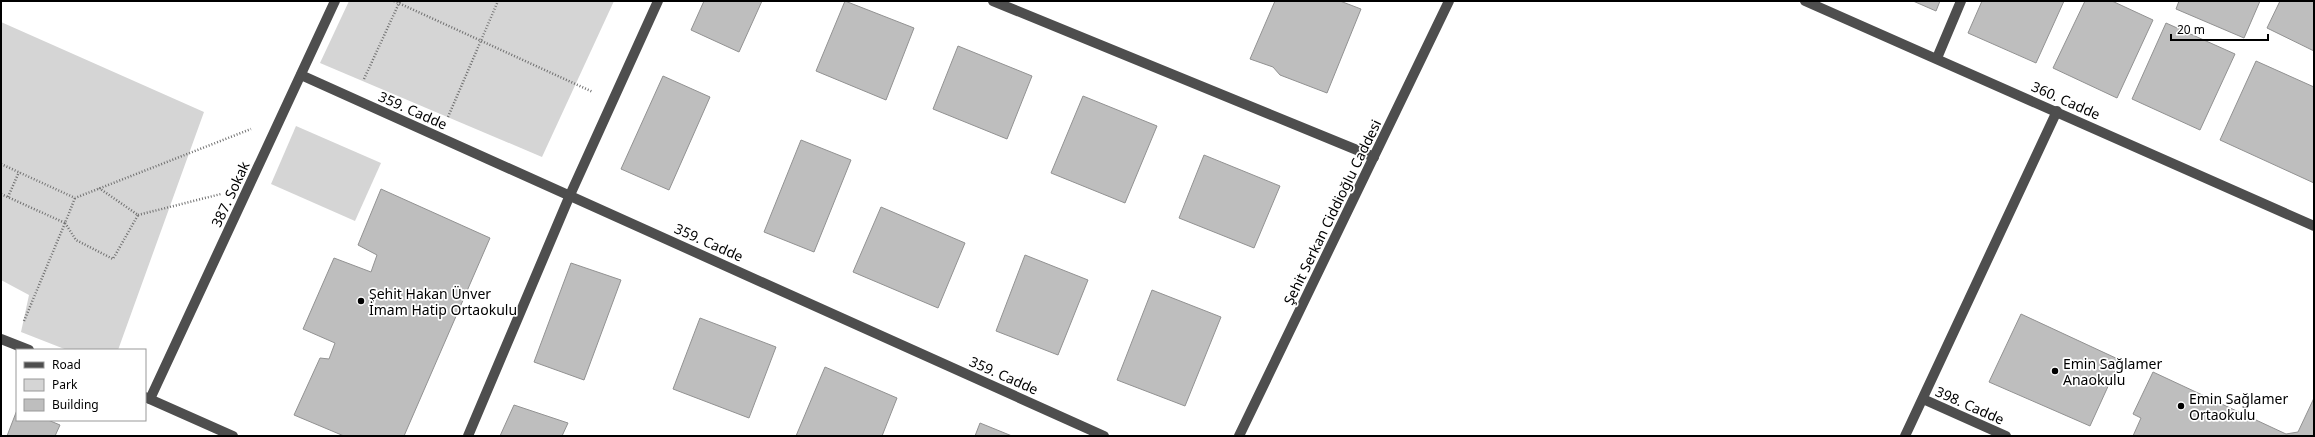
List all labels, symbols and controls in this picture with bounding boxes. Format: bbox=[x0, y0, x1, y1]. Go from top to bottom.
scale bar bbox=[2171, 16, 2268, 42]
text: 20 m bbox=[2177, 21, 2205, 38]
street label: 360. Cadde bbox=[2029, 76, 2103, 124]
street label: 359. Cadde bbox=[376, 86, 450, 134]
street label: Şehit Serkan Ciddioğlu Caddesi bbox=[1279, 116, 1385, 308]
street label: 387. Sokak bbox=[207, 158, 254, 230]
street label: 359. Cadde bbox=[672, 218, 746, 266]
place label: Şehit Hakan Ünver İmam Hatip Ortaokulu bbox=[369, 284, 517, 319]
marker: Şehit Hakan Ünver İmam Hatip Ortaokulu bbox=[356, 296, 366, 306]
legend bbox=[16, 349, 146, 421]
street label: 359. Cadde bbox=[967, 351, 1041, 399]
place label: Emin Sağlamer Anaokulu bbox=[2063, 354, 2162, 389]
text: Road bbox=[52, 356, 81, 373]
marker: Emin Sağlamer Anaokulu bbox=[2050, 366, 2060, 376]
text: Park bbox=[52, 376, 78, 393]
street label: 398. Cadde bbox=[1933, 381, 2007, 429]
place label: Emin Sağlamer Ortaokulu bbox=[2189, 389, 2288, 424]
text: Building bbox=[52, 396, 99, 413]
marker: Emin Sağlamer Ortaokulu bbox=[2176, 401, 2186, 411]

